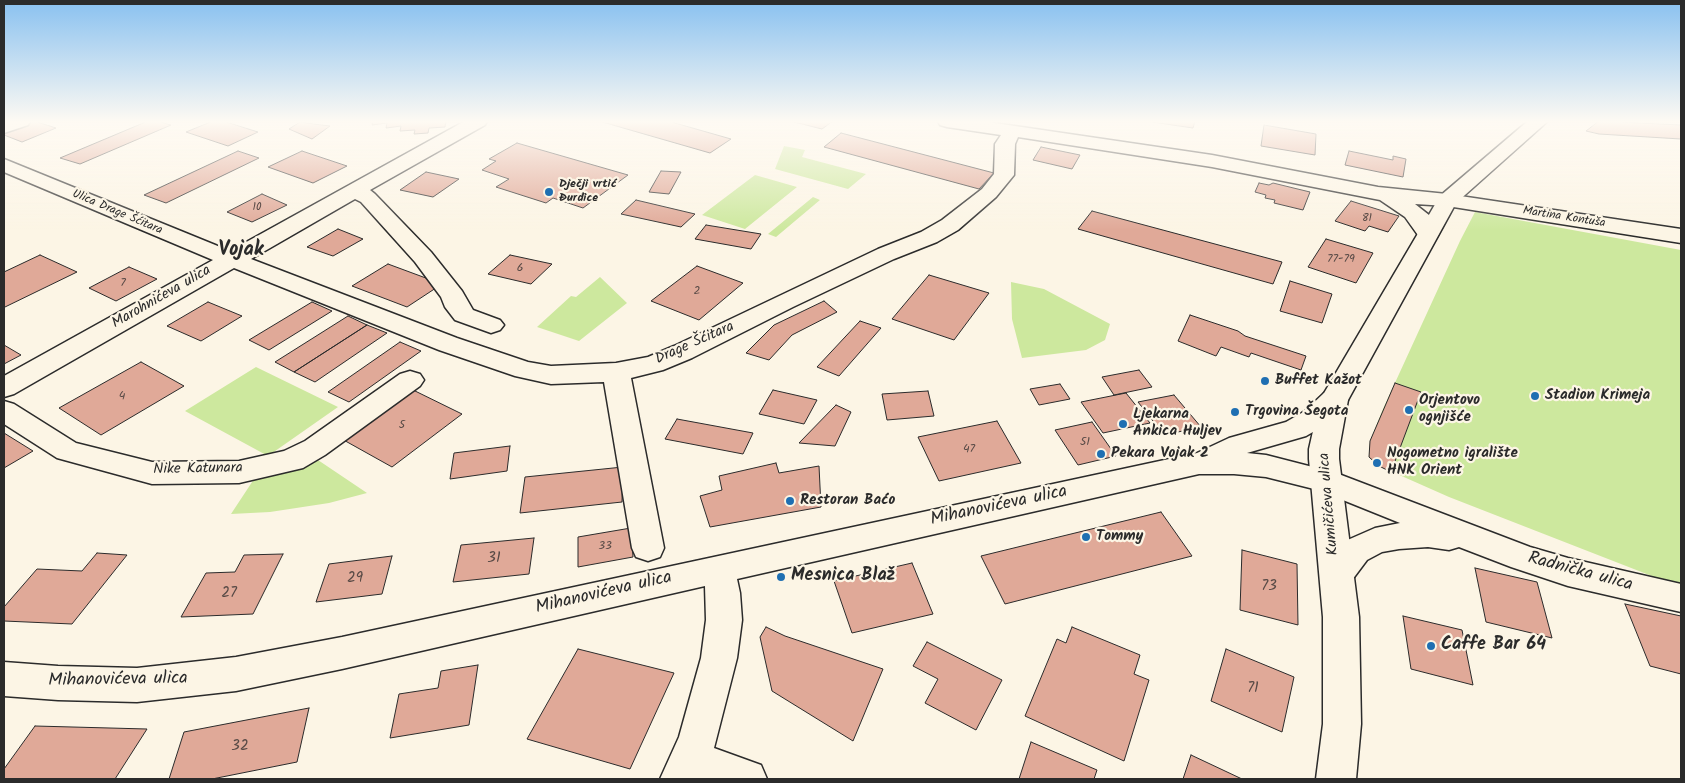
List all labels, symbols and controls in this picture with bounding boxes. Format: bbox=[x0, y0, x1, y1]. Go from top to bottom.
place label: Dječji vrtić Đurđice bbox=[559, 178, 617, 206]
marker: Dječji vrtić Đurđice bbox=[543, 186, 555, 198]
street label: Ulica Drage Šćitara bbox=[70, 188, 164, 238]
house number: 10 bbox=[253, 201, 261, 215]
street label: Martina Kontuša bbox=[1522, 204, 1606, 232]
house number: 81 bbox=[1362, 212, 1372, 226]
district label: Vojak bbox=[218, 240, 264, 264]
house number: 77-79 bbox=[1327, 253, 1355, 267]
street label: Marohnićeva ulica bbox=[109, 262, 215, 334]
house number: 6 bbox=[517, 262, 523, 276]
house number: 7 bbox=[120, 277, 126, 291]
house number: 2 bbox=[694, 285, 700, 299]
street label: Drage Šćitara bbox=[653, 319, 737, 369]
place label: Buffet Kažot bbox=[1275, 372, 1362, 390]
marker: Buffet Kažot bbox=[1259, 375, 1271, 387]
place label: Stadion Krimeja bbox=[1545, 387, 1650, 405]
house number: 4 bbox=[119, 390, 125, 404]
marker: Stadion Krimeja bbox=[1529, 390, 1541, 402]
place label: Orjentovo ognjišće bbox=[1419, 392, 1480, 427]
place label: Trgovina Šegota bbox=[1245, 403, 1348, 421]
marker: Orjentovo ognjišće bbox=[1403, 404, 1415, 416]
place label: Ljekarna Ankica Huljev bbox=[1133, 406, 1221, 441]
marker: Trgovina Šegota bbox=[1229, 406, 1241, 418]
marker: Ljekarna Ankica Huljev bbox=[1117, 418, 1129, 430]
house number: 5 bbox=[399, 419, 405, 433]
house number: 51 bbox=[1080, 436, 1090, 450]
house number: 47 bbox=[963, 443, 975, 457]
place label: Pekara Vojak 2 bbox=[1111, 445, 1209, 463]
place label: Nogometno igralište HNK Orient bbox=[1387, 445, 1518, 480]
marker: Pekara Vojak 2 bbox=[1095, 448, 1107, 460]
street label: Kumičićeva ulica bbox=[1317, 452, 1343, 556]
marker: Nogometno igralište HNK Orient bbox=[1371, 457, 1383, 469]
street label: Nike Katunara bbox=[153, 460, 243, 480]
street label: Mihanovićeva ulica bbox=[929, 482, 1069, 532]
place label: Restoran Baćo bbox=[800, 492, 895, 510]
marker: Restoran Baćo bbox=[784, 495, 796, 507]
place label: Tommy bbox=[1096, 528, 1143, 546]
marker: Tommy bbox=[1080, 531, 1092, 543]
house number: 33 bbox=[598, 540, 612, 554]
street label: Radnička ulica bbox=[1525, 549, 1635, 597]
house number: 31 bbox=[487, 550, 501, 568]
place label: Mesnica Blaž bbox=[791, 566, 895, 588]
street label: Mihanovićeva ulica bbox=[534, 568, 674, 620]
house number: 29 bbox=[347, 570, 363, 588]
marker: Mesnica Blaž bbox=[775, 571, 787, 583]
house number: 73 bbox=[1261, 578, 1277, 596]
house number: 27 bbox=[221, 585, 237, 603]
place label: Caffe Bar 64 bbox=[1441, 635, 1546, 657]
marker: Caffe Bar 64 bbox=[1425, 640, 1437, 652]
street label: Mihanovićeva ulica bbox=[48, 669, 188, 693]
house number: 71 bbox=[1247, 680, 1259, 698]
house number: 32 bbox=[231, 738, 249, 756]

